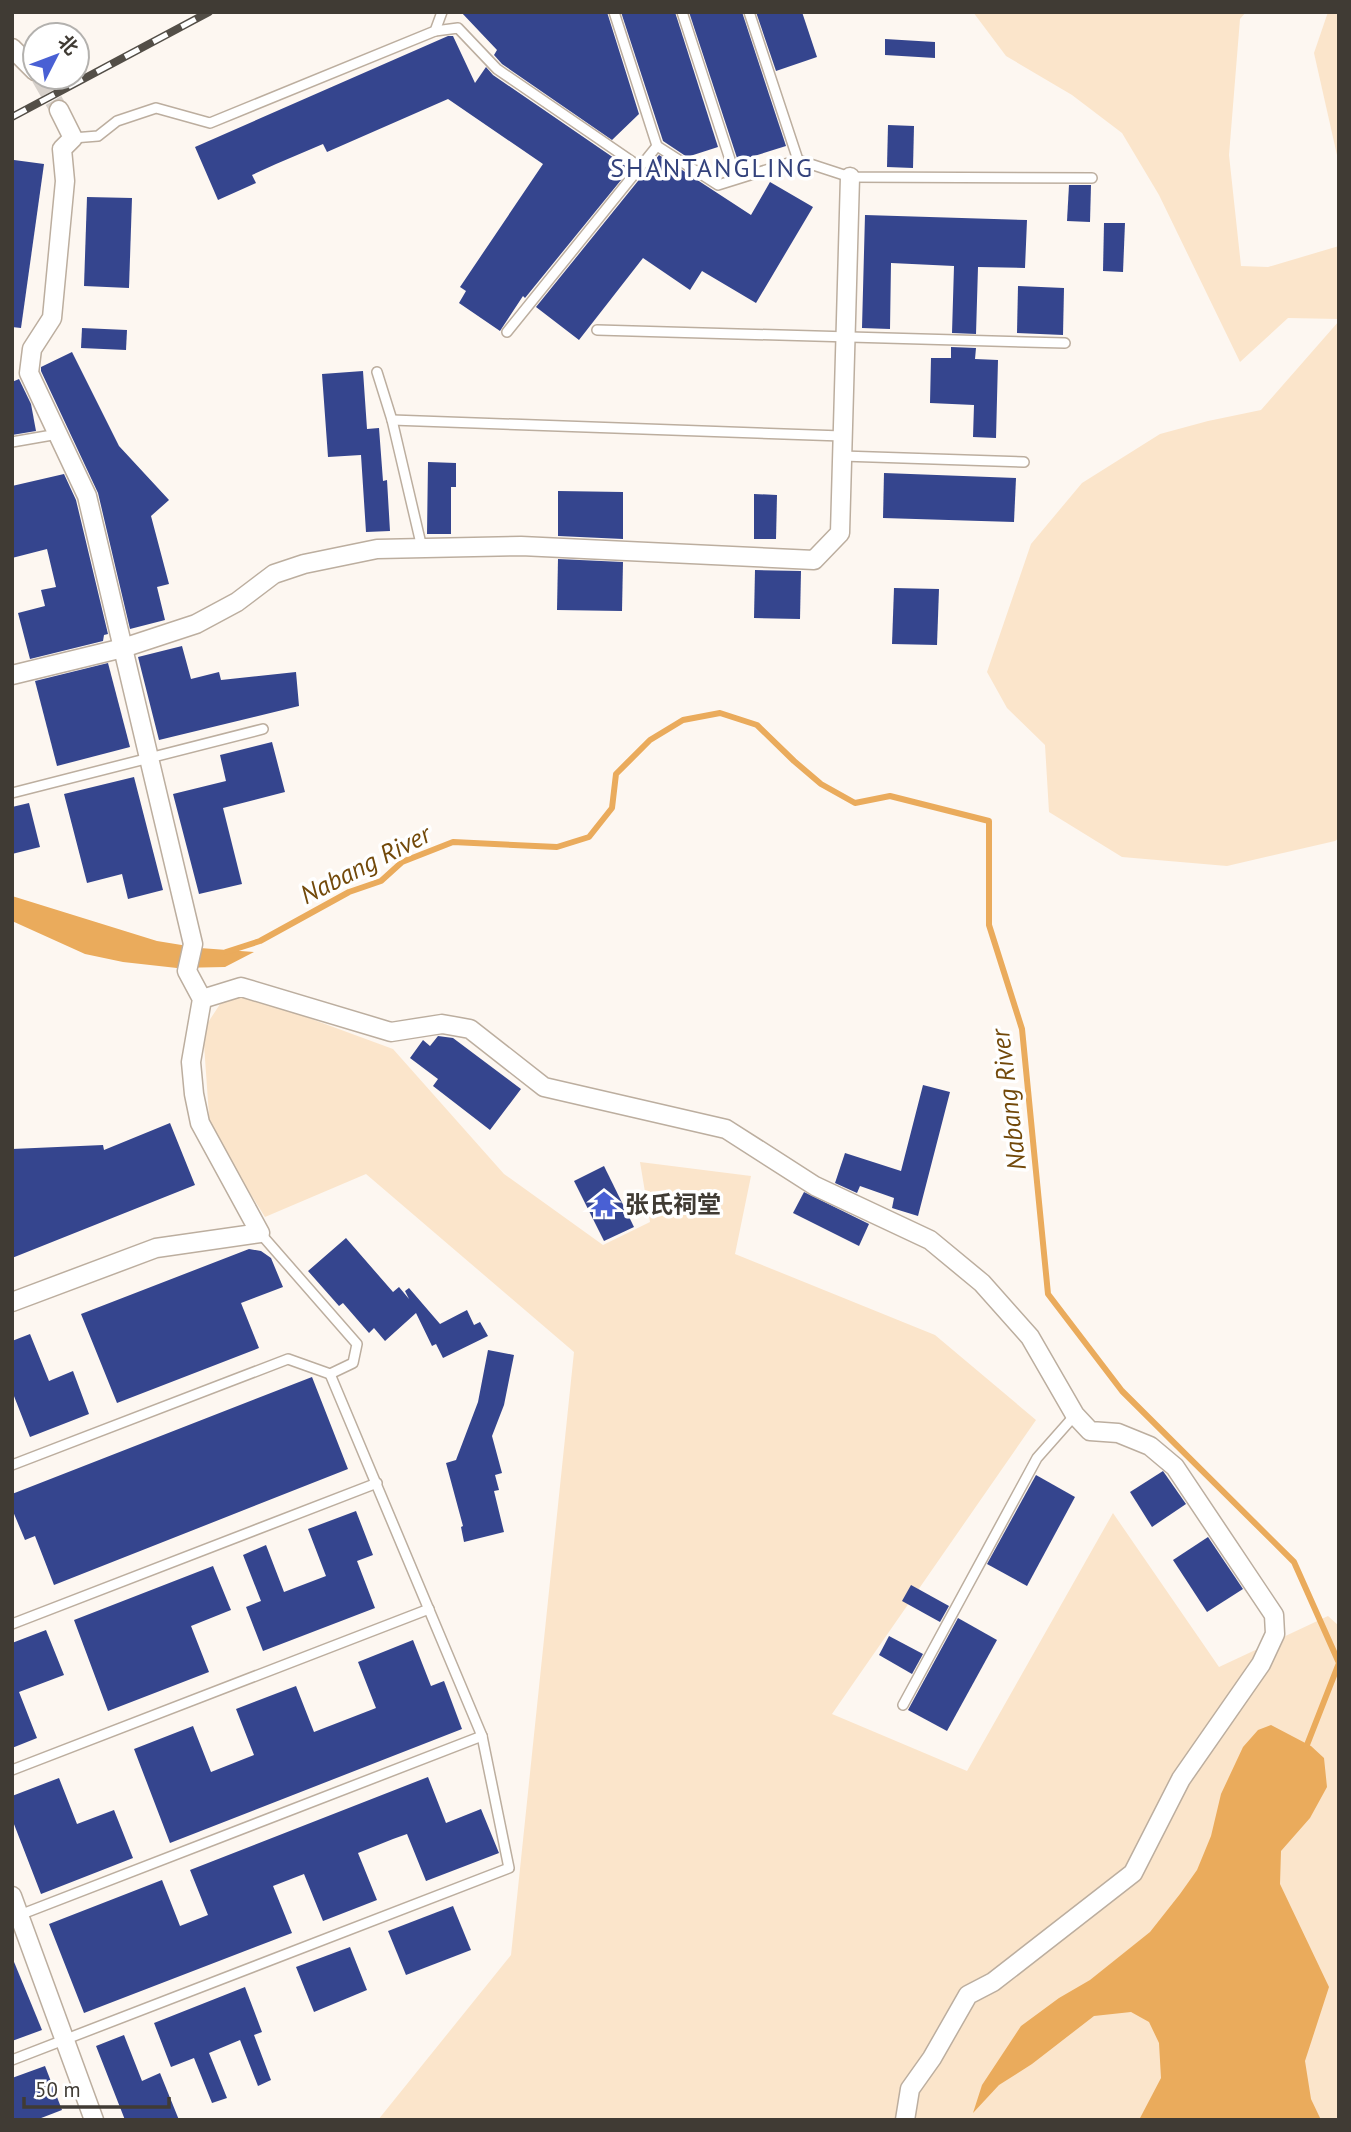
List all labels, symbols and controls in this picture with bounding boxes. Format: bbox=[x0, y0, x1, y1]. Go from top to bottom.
north arrow bbox=[21, 21, 91, 91]
text: 北 bbox=[53, 30, 84, 60]
district label: SHANTANGLING bbox=[610, 151, 814, 184]
water label: Nabang River bbox=[294, 816, 437, 911]
water label: Nabang River bbox=[983, 1026, 1033, 1172]
temple icon: 张氏祠堂 bbox=[589, 1189, 619, 1219]
place label: 张氏祠堂 bbox=[625, 1189, 721, 1220]
scale bar bbox=[24, 2066, 170, 2110]
text: 50 m bbox=[35, 2076, 81, 2103]

